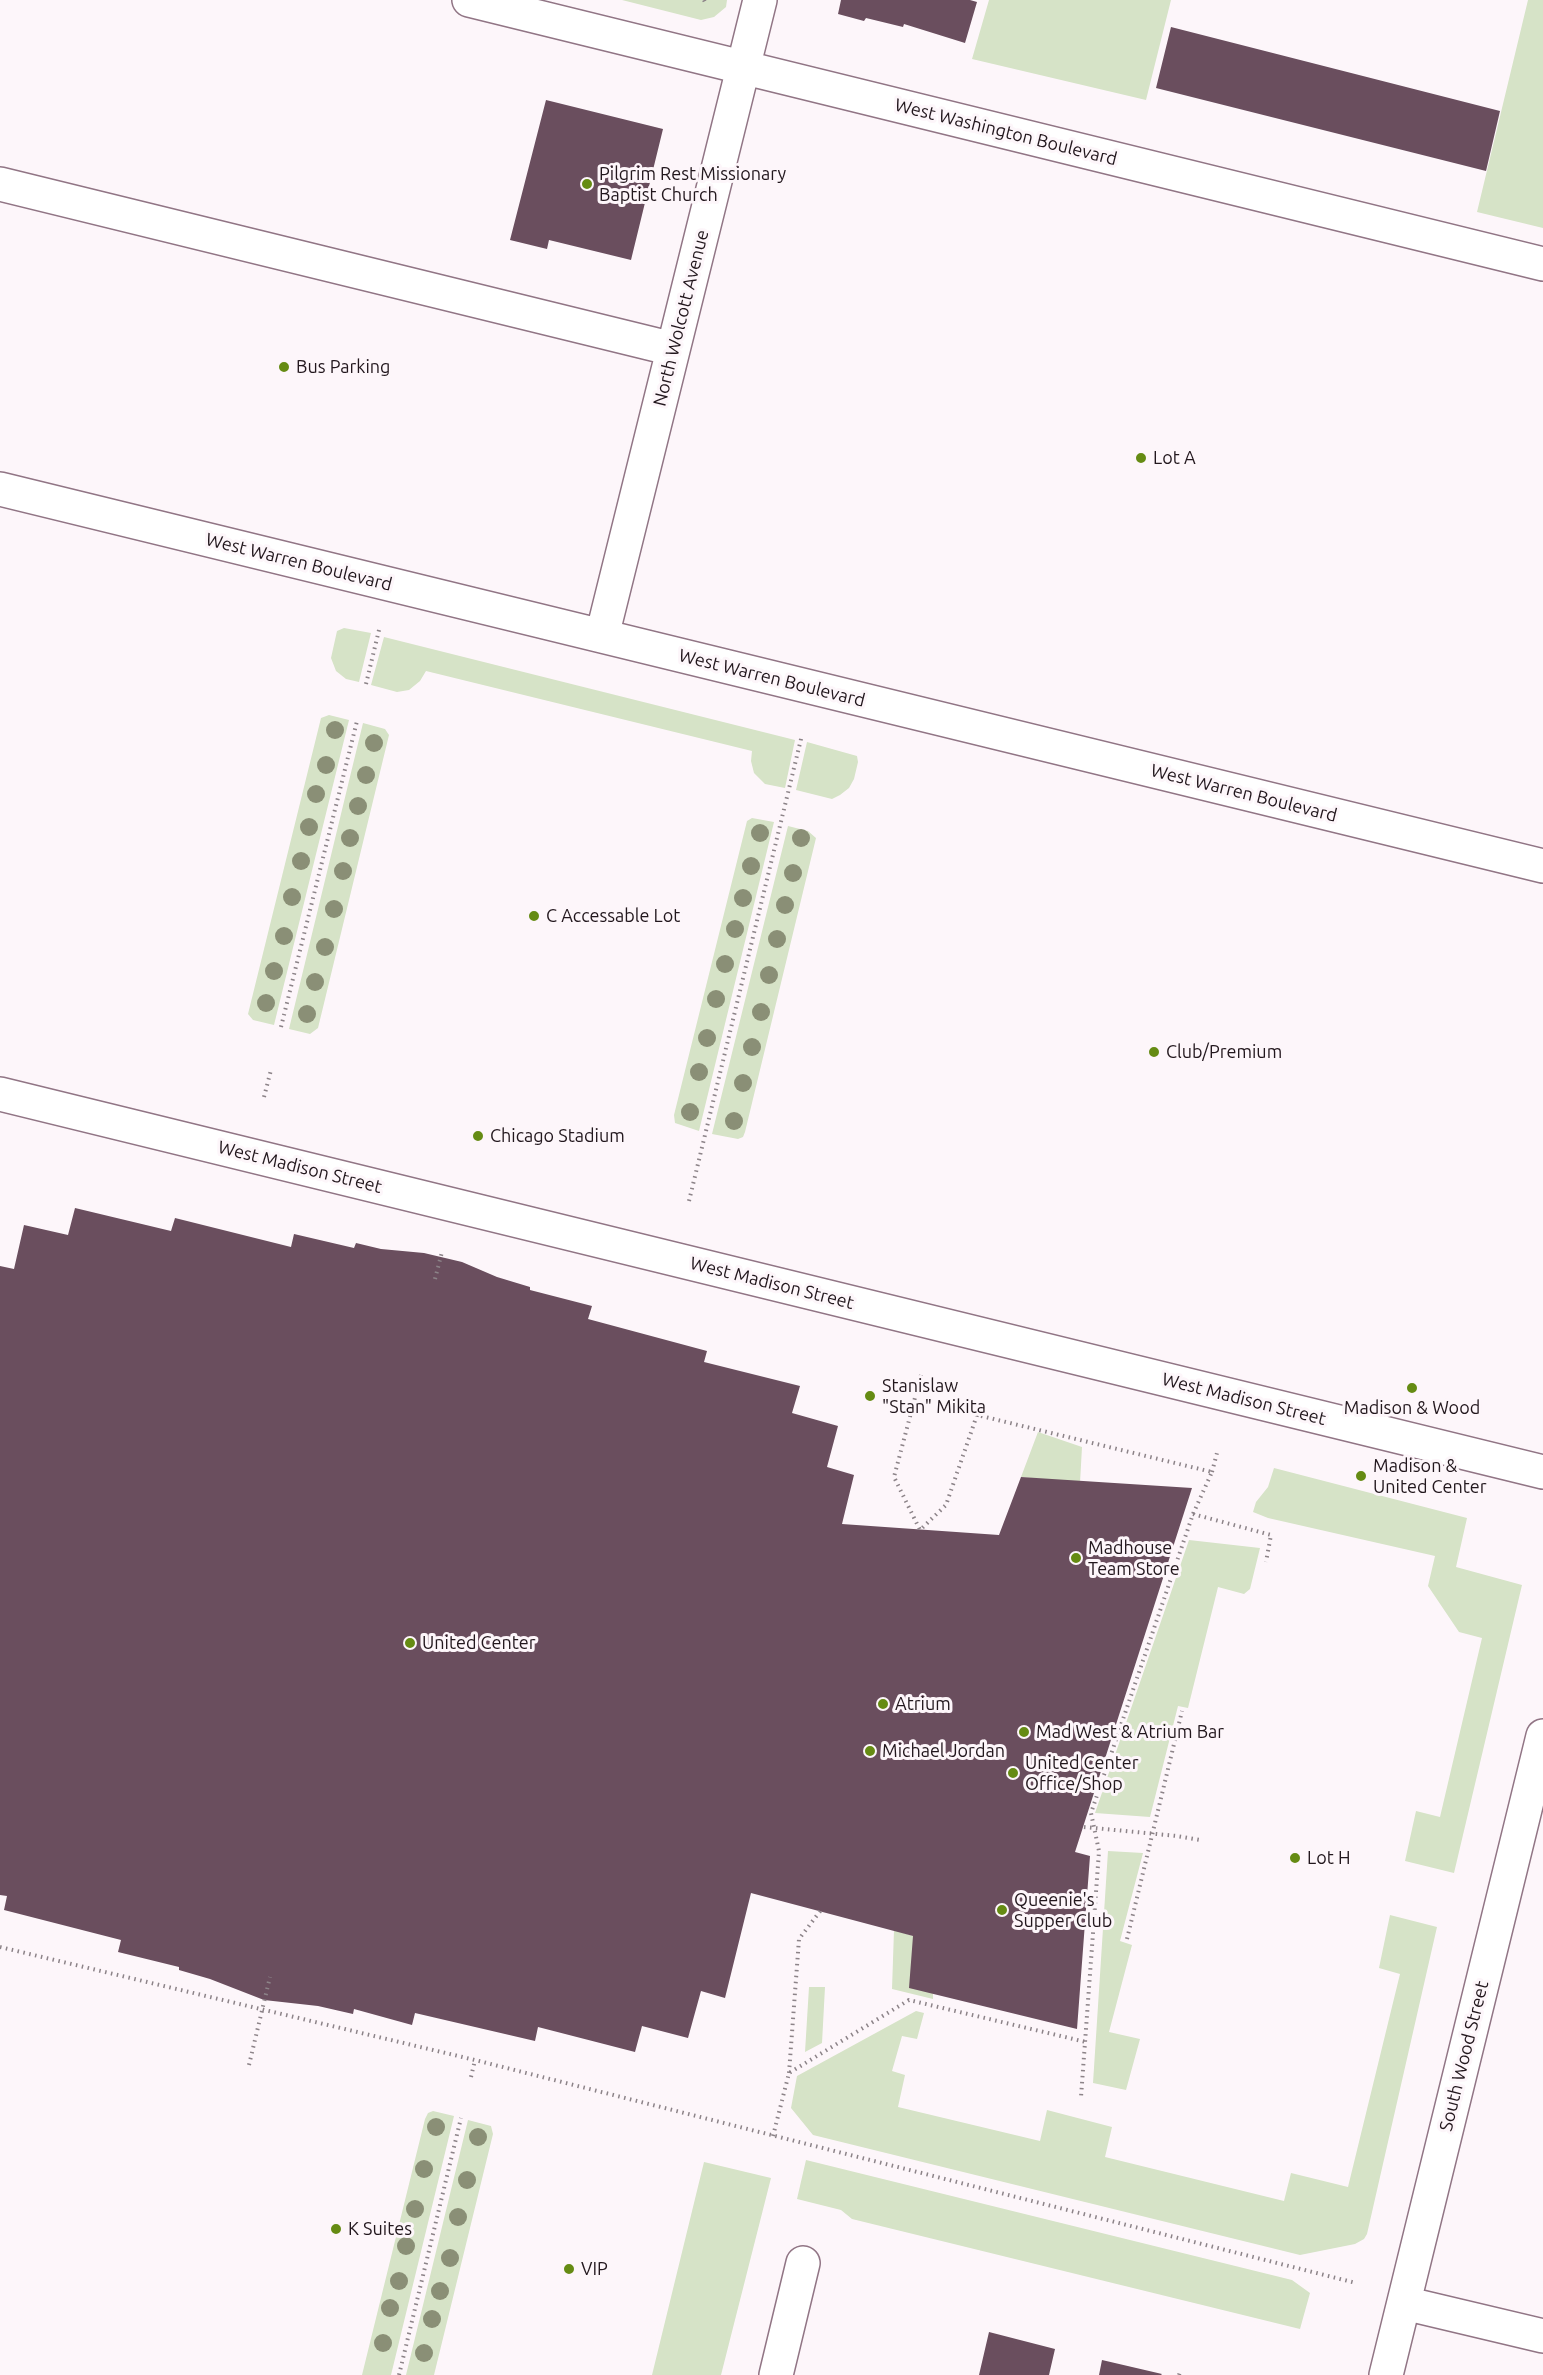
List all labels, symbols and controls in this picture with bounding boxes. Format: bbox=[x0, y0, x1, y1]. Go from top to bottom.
street label: West Washington Boulevard bbox=[893, 94, 1119, 170]
place label: Pilgrim Rest Missionary Baptist Church bbox=[599, 163, 786, 206]
marker: Pilgrim Rest Missionary Baptist Church bbox=[580, 177, 594, 191]
street label: North Wolcott Avenue bbox=[649, 228, 713, 408]
place label: Bus Parking bbox=[296, 356, 390, 378]
marker: Bus Parking bbox=[277, 360, 291, 374]
place label: Lot A bbox=[1153, 447, 1196, 469]
marker: Lot A bbox=[1134, 451, 1148, 465]
street label: West Warren Boulevard bbox=[204, 528, 394, 596]
street label: West Warren Boulevard bbox=[677, 644, 867, 712]
street label: West Warren Boulevard bbox=[1149, 759, 1339, 827]
place label: C Accessable Lot bbox=[546, 905, 680, 927]
marker: C Accessable Lot bbox=[527, 909, 541, 923]
place label: Club/Premium bbox=[1166, 1041, 1282, 1063]
marker: Club/Premium bbox=[1147, 1045, 1161, 1059]
place label: Chicago Stadium bbox=[490, 1125, 625, 1147]
marker: Chicago Stadium bbox=[471, 1129, 485, 1143]
street label: West Madison Street bbox=[216, 1136, 384, 1198]
street label: West Madison Street bbox=[688, 1252, 856, 1314]
street label: West Madison Street bbox=[1160, 1368, 1328, 1430]
place label: Stanislaw "Stan" Mikita bbox=[882, 1375, 986, 1418]
marker: Madison & Wood bbox=[1405, 1381, 1419, 1395]
marker: Stanislaw "Stan" Mikita bbox=[863, 1389, 877, 1403]
place label: Madison & Wood bbox=[1344, 1397, 1480, 1419]
place label: Madison & United Center bbox=[1373, 1455, 1487, 1498]
marker: Madison & United Center bbox=[1354, 1469, 1368, 1483]
place label: Madhouse Team Store bbox=[1088, 1537, 1180, 1580]
marker: Madhouse Team Store bbox=[1069, 1551, 1083, 1565]
place label: United Center bbox=[422, 1632, 536, 1654]
marker: United Center bbox=[403, 1636, 417, 1650]
place label: Atrium bbox=[895, 1693, 951, 1715]
marker: Atrium bbox=[876, 1697, 890, 1711]
place label: Mad West & Atrium Bar bbox=[1036, 1721, 1224, 1743]
marker: Mad West & Atrium Bar bbox=[1017, 1725, 1031, 1739]
place label: Michael Jordan bbox=[882, 1740, 1005, 1762]
marker: Michael Jordan bbox=[863, 1744, 877, 1758]
place label: United Center Office/Shop bbox=[1025, 1752, 1139, 1794]
marker: United Center Office/Shop bbox=[1006, 1766, 1020, 1780]
place label: Lot H bbox=[1307, 1847, 1350, 1869]
marker: Lot H bbox=[1288, 1851, 1302, 1865]
place label: Queenie's Supper Club bbox=[1014, 1889, 1112, 1932]
marker: Queenie's Supper Club bbox=[995, 1903, 1009, 1917]
street label: South Wood Street bbox=[1435, 1979, 1493, 2133]
place label: K Suites bbox=[348, 2218, 412, 2240]
marker: K Suites bbox=[329, 2222, 343, 2236]
place label: VIP bbox=[581, 2258, 608, 2280]
marker: VIP bbox=[562, 2262, 576, 2276]

